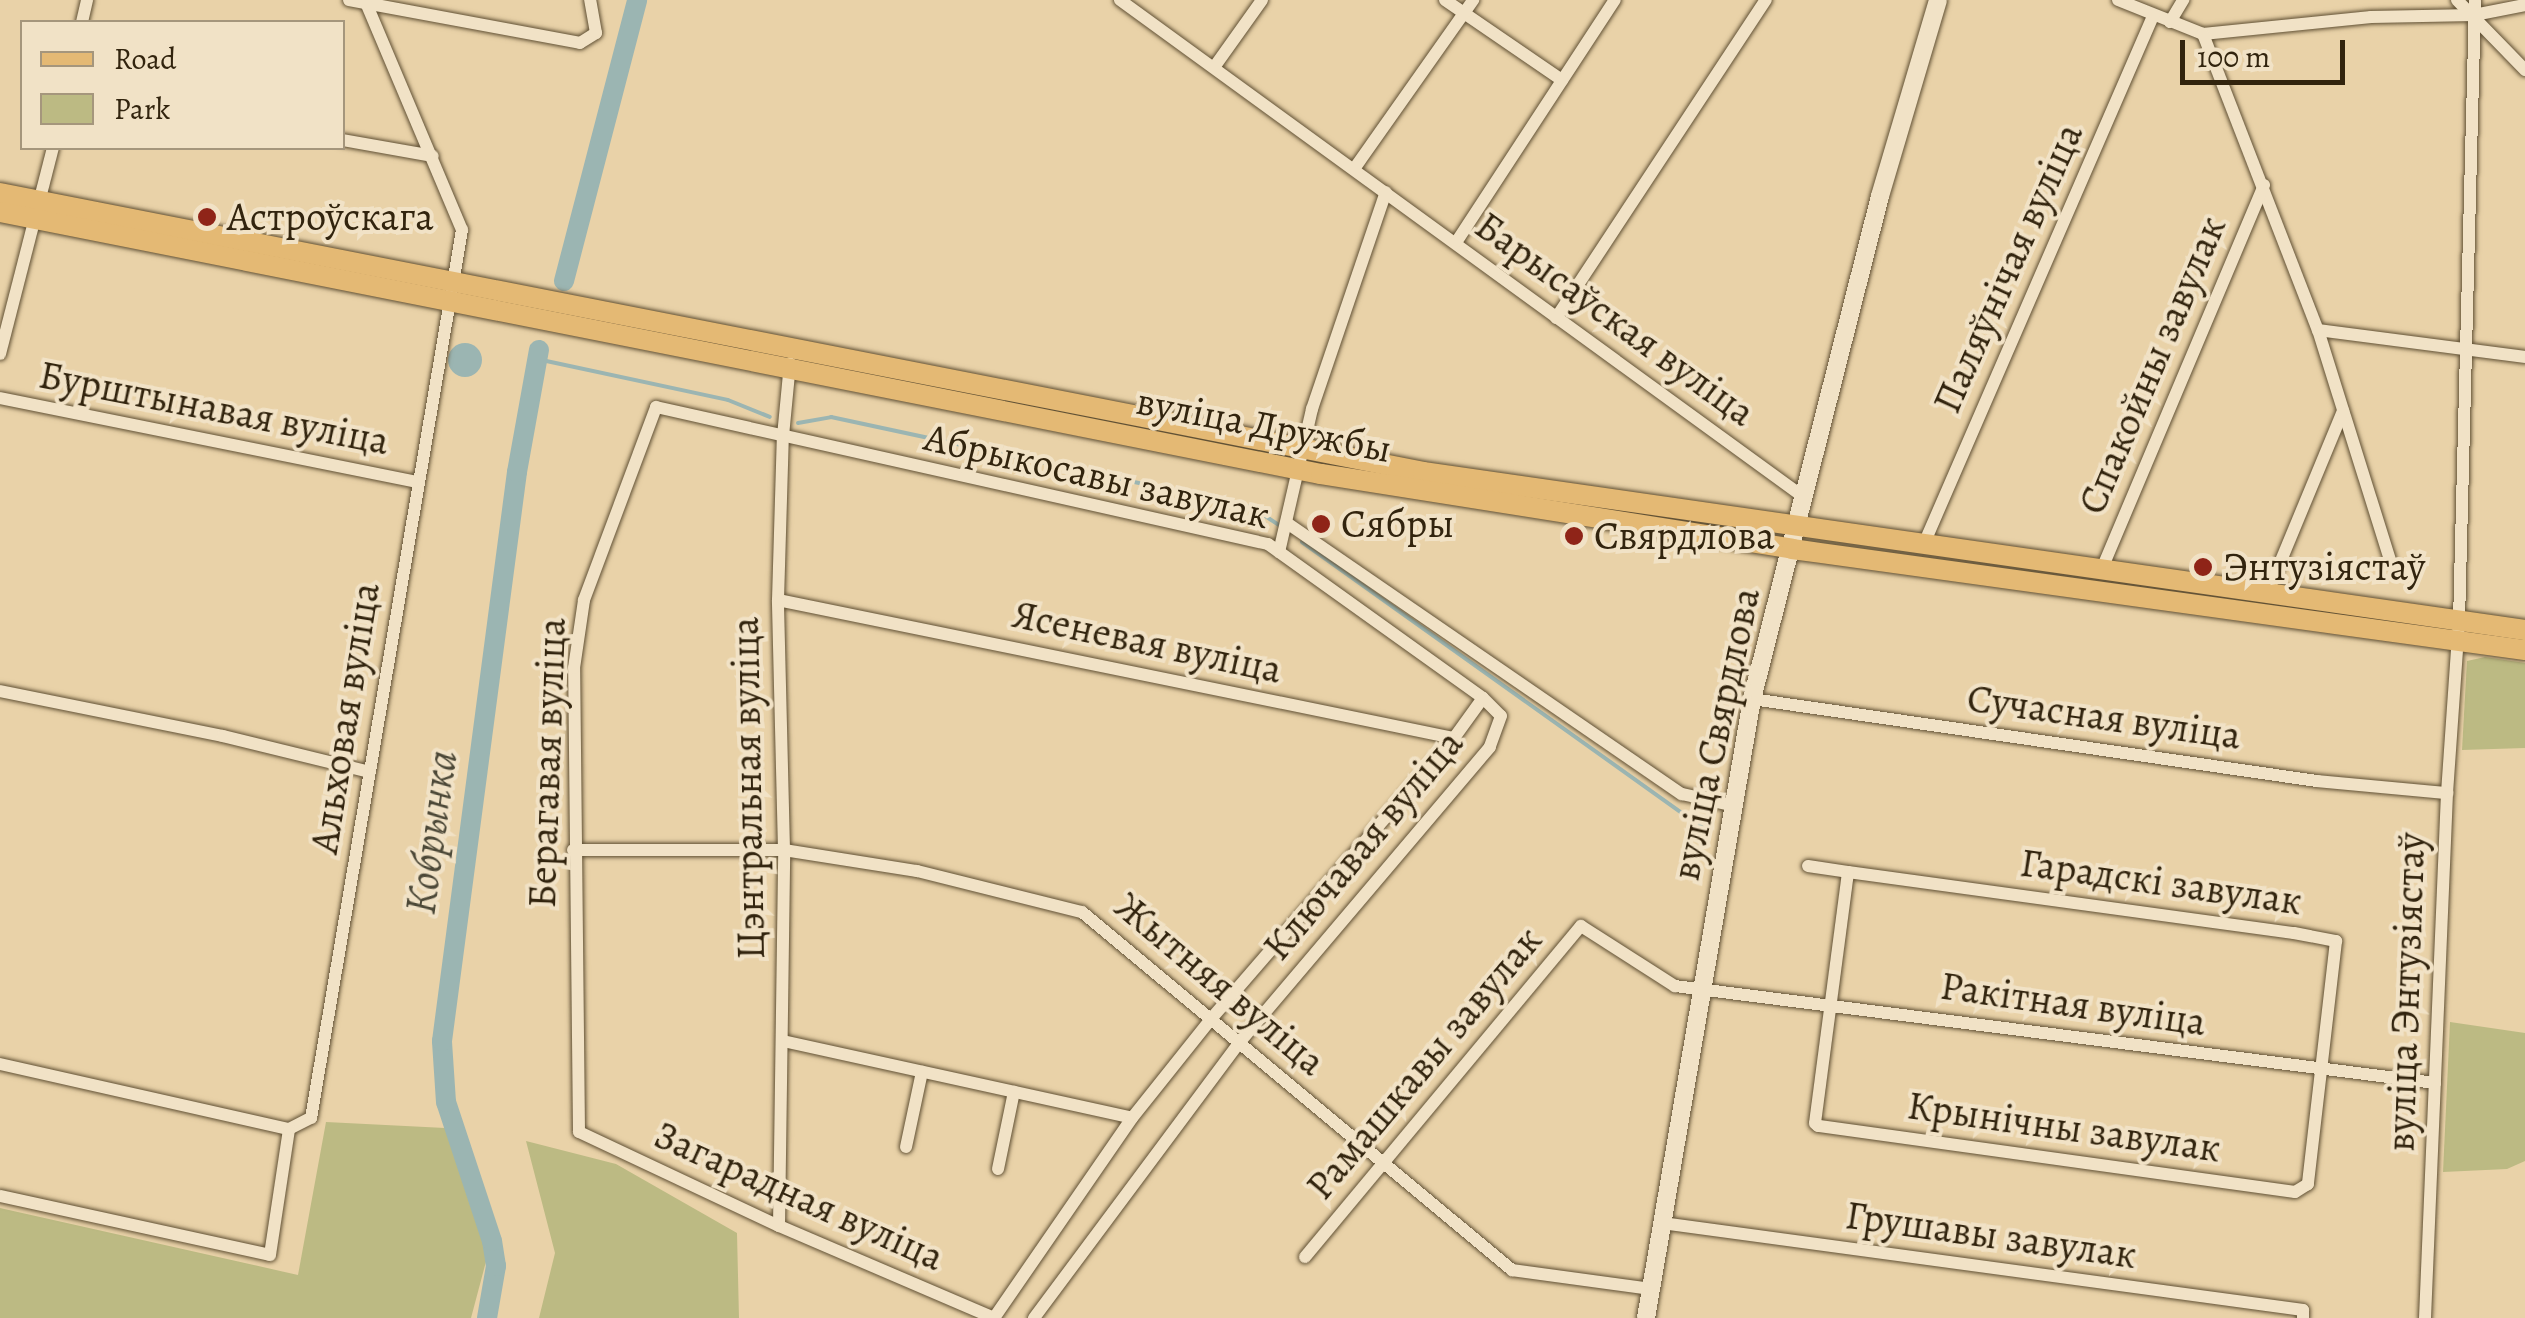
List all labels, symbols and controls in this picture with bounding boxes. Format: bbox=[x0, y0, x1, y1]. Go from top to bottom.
legend bbox=[20, 20, 345, 150]
scale bar bbox=[2185, 20, 2350, 82]
text: 100 m bbox=[2197, 37, 2270, 77]
text: Road bbox=[114, 39, 176, 79]
text: Park bbox=[114, 89, 170, 129]
street label: Паляўнічая вуліца bbox=[1923, 116, 2093, 420]
place label: Астроўскага bbox=[227, 193, 434, 241]
street label: Барысаўская вуліца bbox=[1466, 201, 1764, 437]
marker: Астроўскага bbox=[196, 206, 218, 228]
street label: Спакойны завулак bbox=[2068, 209, 2236, 521]
street label: Бурштынавая вуліца bbox=[35, 351, 393, 465]
street label: вуліца Дружбы bbox=[1132, 377, 1396, 473]
street label: Абрыкосавы завулак bbox=[920, 413, 1274, 539]
place label: Сябры bbox=[1341, 500, 1454, 548]
place label: Свярдлова bbox=[1594, 512, 1775, 560]
marker: Сябры bbox=[1310, 513, 1332, 535]
marker: Свярдлова bbox=[1563, 525, 1585, 547]
place label: Энтузіястаў bbox=[2223, 543, 2425, 591]
marker: Энтузіястаў bbox=[2192, 556, 2214, 578]
street label: Альховая вуліца bbox=[300, 579, 390, 857]
street label: вуліца Свярдлова bbox=[1662, 583, 1770, 885]
street label: Ясеневая вуліца bbox=[1008, 590, 1286, 694]
street label: Цэнтральная вуліца bbox=[721, 616, 775, 960]
street label: Берагавая вуліца bbox=[518, 617, 576, 909]
street label: Сучасная вуліца bbox=[1964, 674, 2244, 760]
street label: Ключавая вуліца bbox=[1253, 720, 1473, 970]
water label: Кобрынка bbox=[395, 747, 467, 917]
street label: вуліца Энтузіястаў bbox=[2376, 832, 2436, 1152]
street label: Гарадскі завулак bbox=[2017, 838, 2305, 926]
street label: Жытняя вуліца bbox=[1105, 882, 1335, 1086]
street label: Рамашкавы завулак bbox=[1296, 917, 1552, 1209]
street label: Ракітная вуліца bbox=[1937, 962, 2209, 1046]
street label: Крынічны завулак bbox=[1904, 1081, 2224, 1173]
street label: Загарадная вуліца bbox=[647, 1111, 951, 1281]
street label: Грушавы завулак bbox=[1842, 1191, 2140, 1279]

